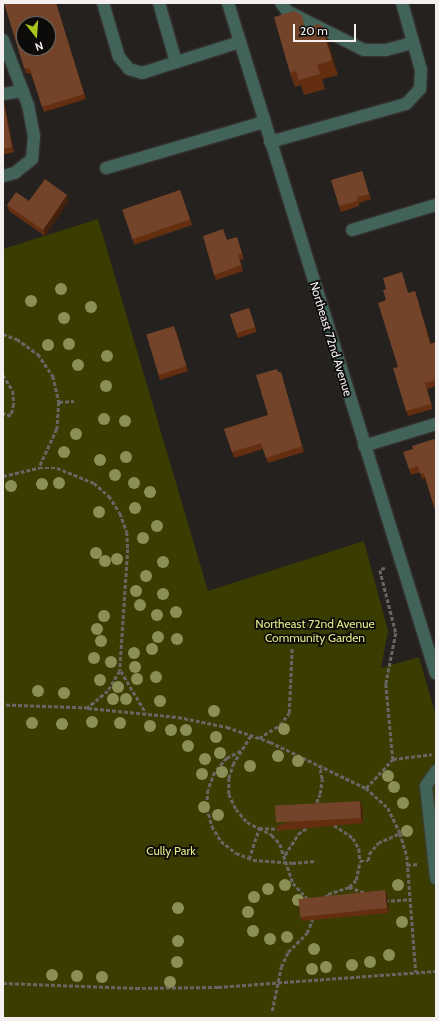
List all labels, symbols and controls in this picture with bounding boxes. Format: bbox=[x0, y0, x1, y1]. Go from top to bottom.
north arrow bbox=[16, 16, 56, 56]
scale bar bbox=[295, 16, 358, 42]
text: 20 m bbox=[300, 23, 328, 38]
text: N bbox=[33, 39, 45, 54]
street label: Northeast 72nd Avenue bbox=[307, 280, 355, 398]
park label: Northeast 72nd Avenue Community Garden bbox=[255, 617, 375, 645]
park label: Cully Park bbox=[146, 844, 196, 858]

